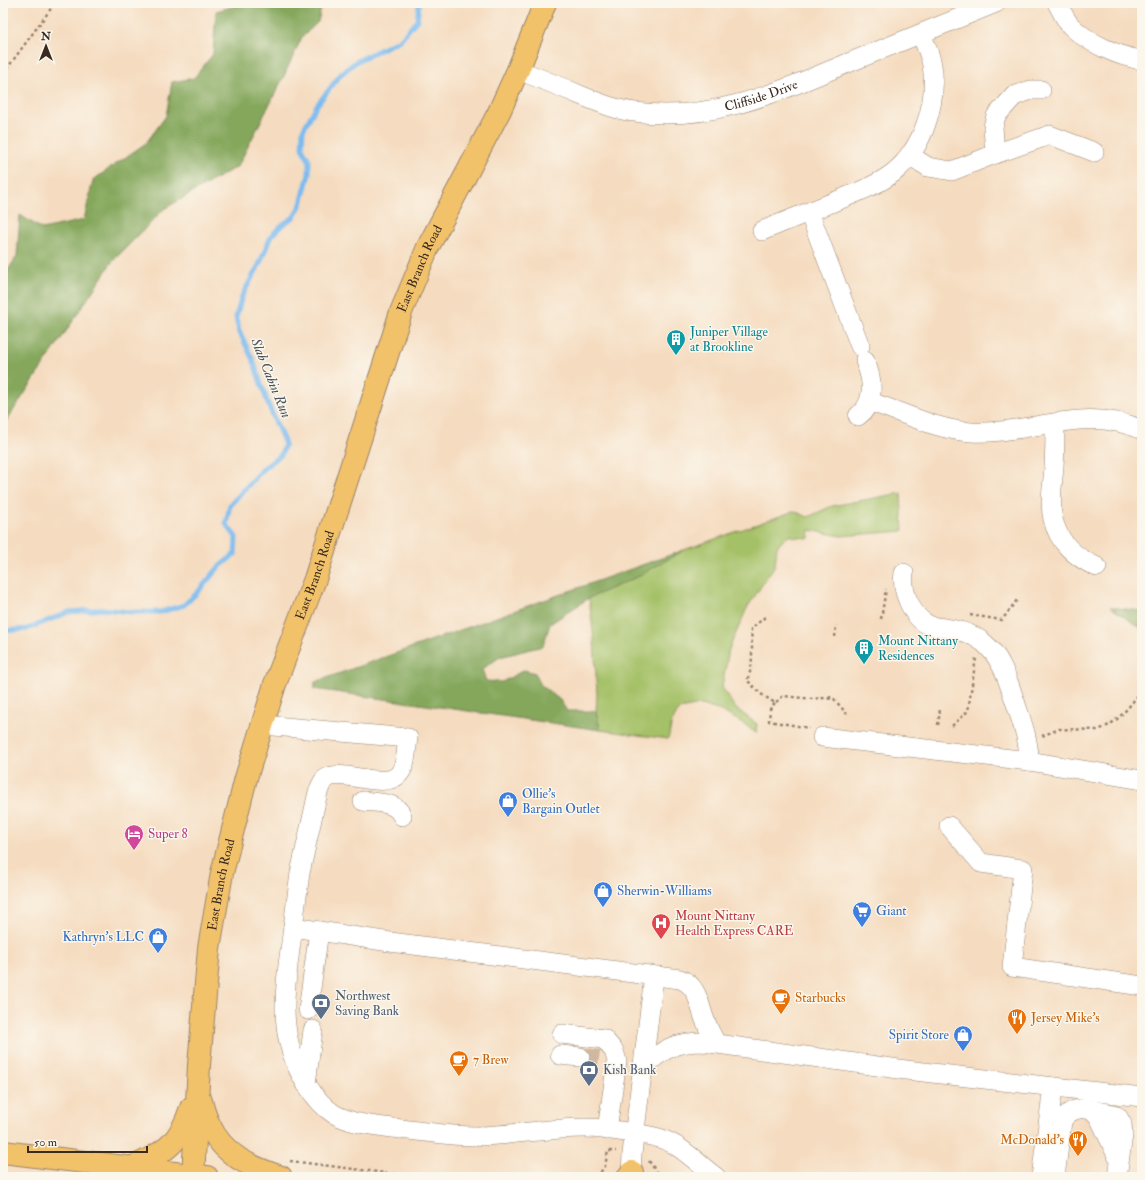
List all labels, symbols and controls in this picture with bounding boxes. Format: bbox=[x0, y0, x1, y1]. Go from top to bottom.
north arrow bbox=[26, 26, 66, 66]
text: N bbox=[40, 30, 52, 43]
street label: Cliffside Drive bbox=[723, 76, 800, 115]
street label: East Branch Road bbox=[394, 222, 446, 315]
place label: Juniper Village at Brookline bbox=[689, 324, 768, 355]
building icon: Juniper Village at Brookline bbox=[665, 328, 687, 356]
water label: Slab Cabin Run bbox=[247, 335, 295, 421]
street label: East Branch Road bbox=[292, 528, 338, 622]
place label: Mount Nittany Residences bbox=[878, 633, 958, 664]
building icon: Mount Nittany Residences bbox=[853, 637, 875, 665]
place label: Ollie's Bargain Outlet bbox=[522, 786, 600, 817]
shop icon: Ollie's Bargain Outlet bbox=[497, 790, 519, 818]
hotel icon: Super 8 bbox=[123, 823, 145, 851]
place label: Super 8 bbox=[148, 826, 188, 843]
street label: East Branch Road bbox=[204, 836, 238, 932]
shop icon: Sherwin-Williams bbox=[592, 880, 614, 908]
place label: Sherwin-Williams bbox=[617, 883, 712, 899]
supermarket icon: Giant bbox=[851, 900, 873, 928]
place label: Giant bbox=[876, 903, 907, 919]
place label: Mount Nittany Health Express CARE bbox=[675, 908, 793, 940]
hospital icon: Mount Nittany Health Express CARE bbox=[650, 912, 672, 940]
shop icon: Kathryn's LLC bbox=[147, 926, 169, 954]
place label: Kathryn's LLC bbox=[63, 929, 144, 946]
cafe icon: Starbucks bbox=[770, 987, 792, 1015]
place label: Northwest Saving Bank bbox=[335, 988, 400, 1019]
place label: Starbucks bbox=[795, 990, 846, 1006]
bank icon: Northwest Saving Bank bbox=[310, 992, 332, 1020]
restaurant icon: Jersey Mike's bbox=[1006, 1007, 1028, 1035]
place label: Jersey Mike's bbox=[1030, 1010, 1100, 1027]
shop icon: Spirit Store bbox=[952, 1024, 974, 1052]
place label: Spirit Store bbox=[889, 1027, 950, 1044]
cafe icon: 7 Brew bbox=[448, 1049, 470, 1077]
place label: 7 Brew bbox=[473, 1052, 509, 1068]
bank icon: Kish Bank bbox=[578, 1059, 600, 1087]
place label: Kish Bank bbox=[603, 1062, 657, 1078]
scale bar bbox=[28, 1128, 147, 1154]
restaurant icon: McDonald's bbox=[1067, 1129, 1089, 1157]
place label: McDonald's bbox=[1000, 1132, 1065, 1148]
text: 50 m bbox=[34, 1135, 58, 1150]

